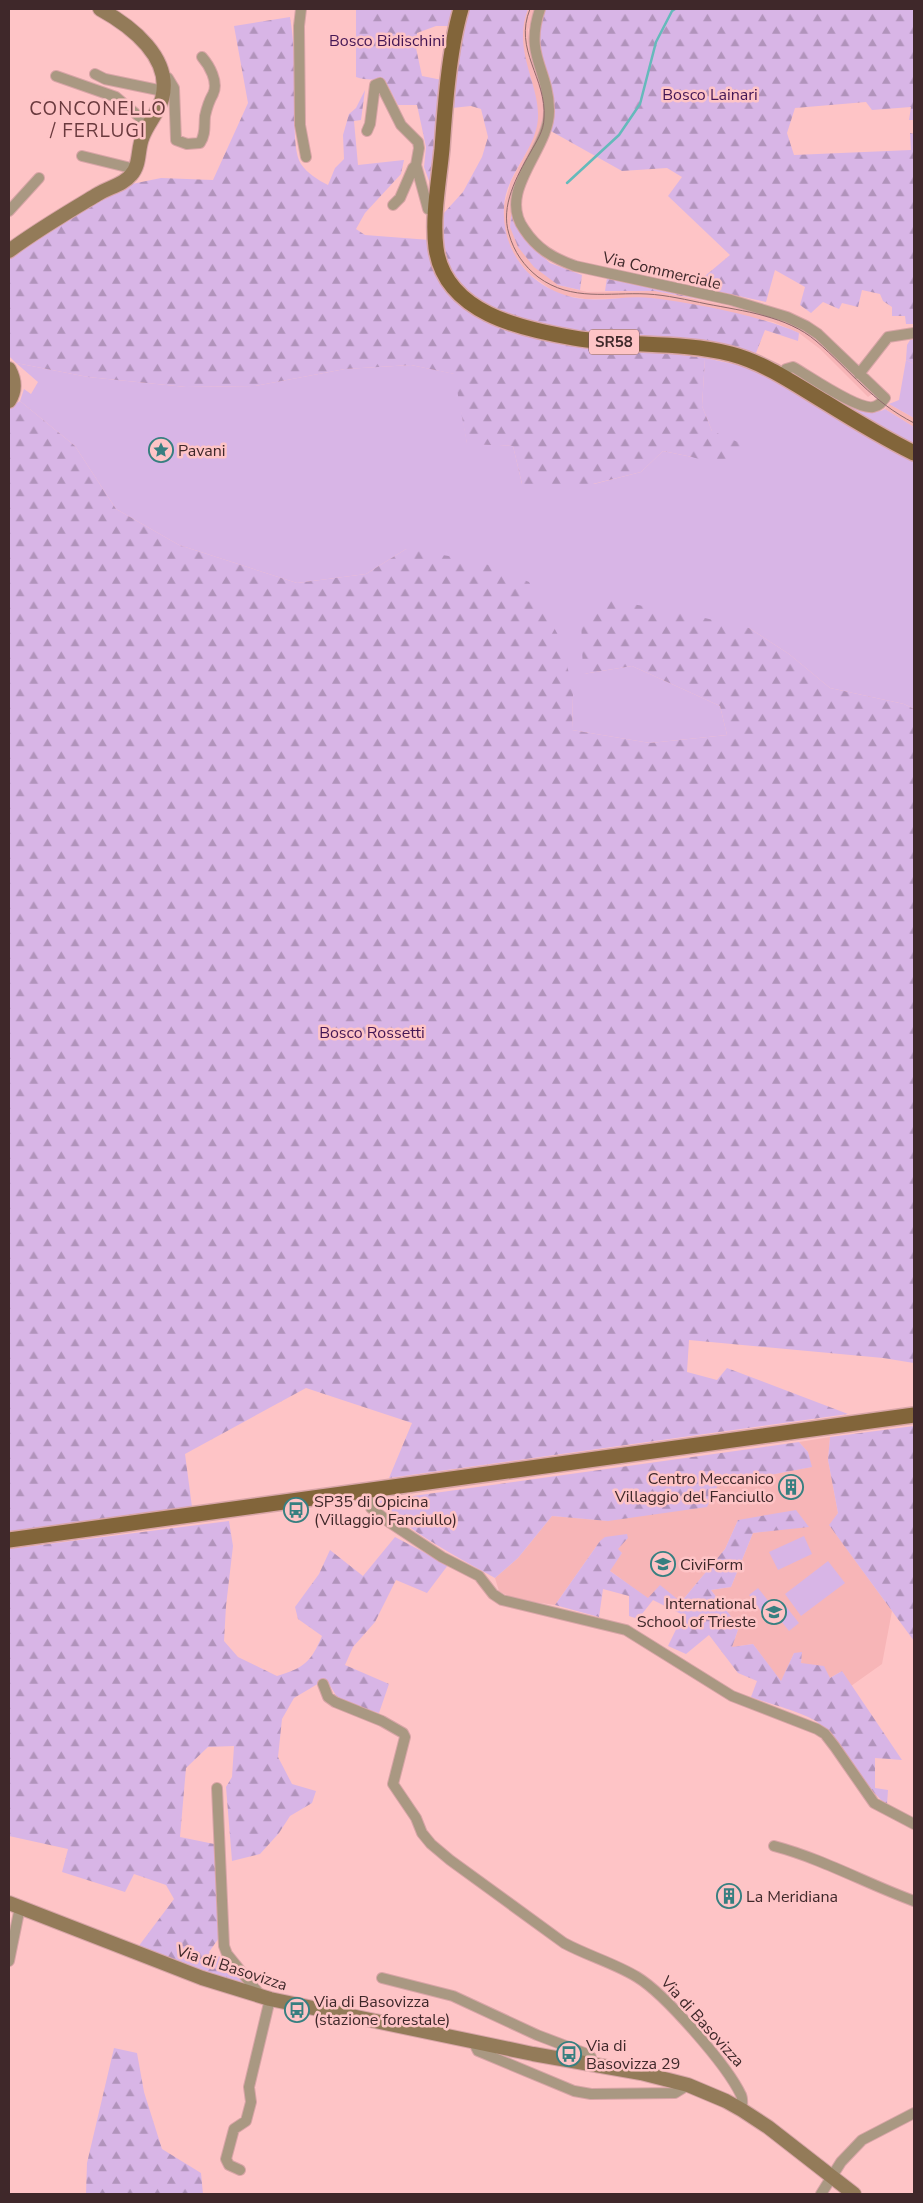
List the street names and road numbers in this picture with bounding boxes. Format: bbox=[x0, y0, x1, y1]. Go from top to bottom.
street label: Via Commerciale bbox=[600, 246, 723, 295]
road number: SR58 bbox=[589, 330, 639, 354]
street label: Via di Basovizza bbox=[172, 1939, 290, 1996]
street label: Via di Basovizza bbox=[655, 1971, 749, 2072]

